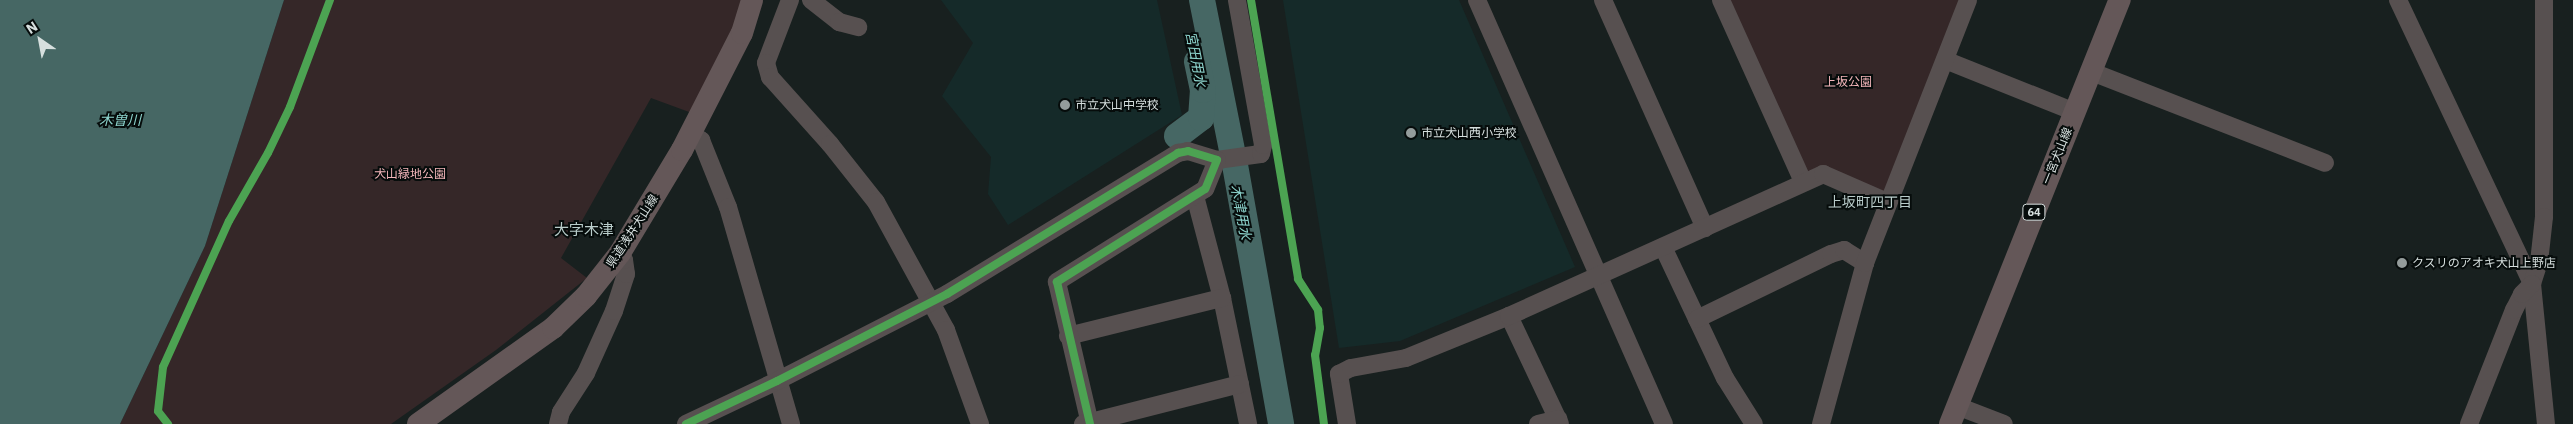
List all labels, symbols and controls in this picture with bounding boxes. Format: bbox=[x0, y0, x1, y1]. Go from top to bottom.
north arrow bbox=[15, 15, 65, 65]
text: N bbox=[23, 17, 41, 38]
water label: 宮田用水 bbox=[1182, 30, 1210, 88]
park label: 上坂公園 bbox=[1824, 75, 1872, 89]
place label: 市立犬山中学校 bbox=[1075, 98, 1159, 112]
marker: 市立犬山中学校 bbox=[1059, 99, 1071, 111]
water label: 木曽川 bbox=[99, 112, 141, 128]
street label: 一宮犬山線 bbox=[2039, 125, 2075, 187]
place label: 市立犬山西小学校 bbox=[1421, 126, 1517, 140]
marker: 市立犬山西小学校 bbox=[1405, 127, 1417, 139]
park label: 犬山緑地公園 bbox=[374, 167, 446, 181]
water label: 木津用水 bbox=[1227, 183, 1255, 241]
street label: 県道浅井犬山線 bbox=[603, 192, 661, 270]
district label: 上坂町四丁目 bbox=[1828, 194, 1912, 210]
road number: 64 bbox=[2022, 203, 2046, 220]
district label: 大字木津 bbox=[554, 221, 614, 239]
place label: クスリのアオキ犬山上野店 bbox=[2412, 256, 2556, 270]
marker: クスリのアオキ犬山上野店 bbox=[2396, 257, 2408, 269]

